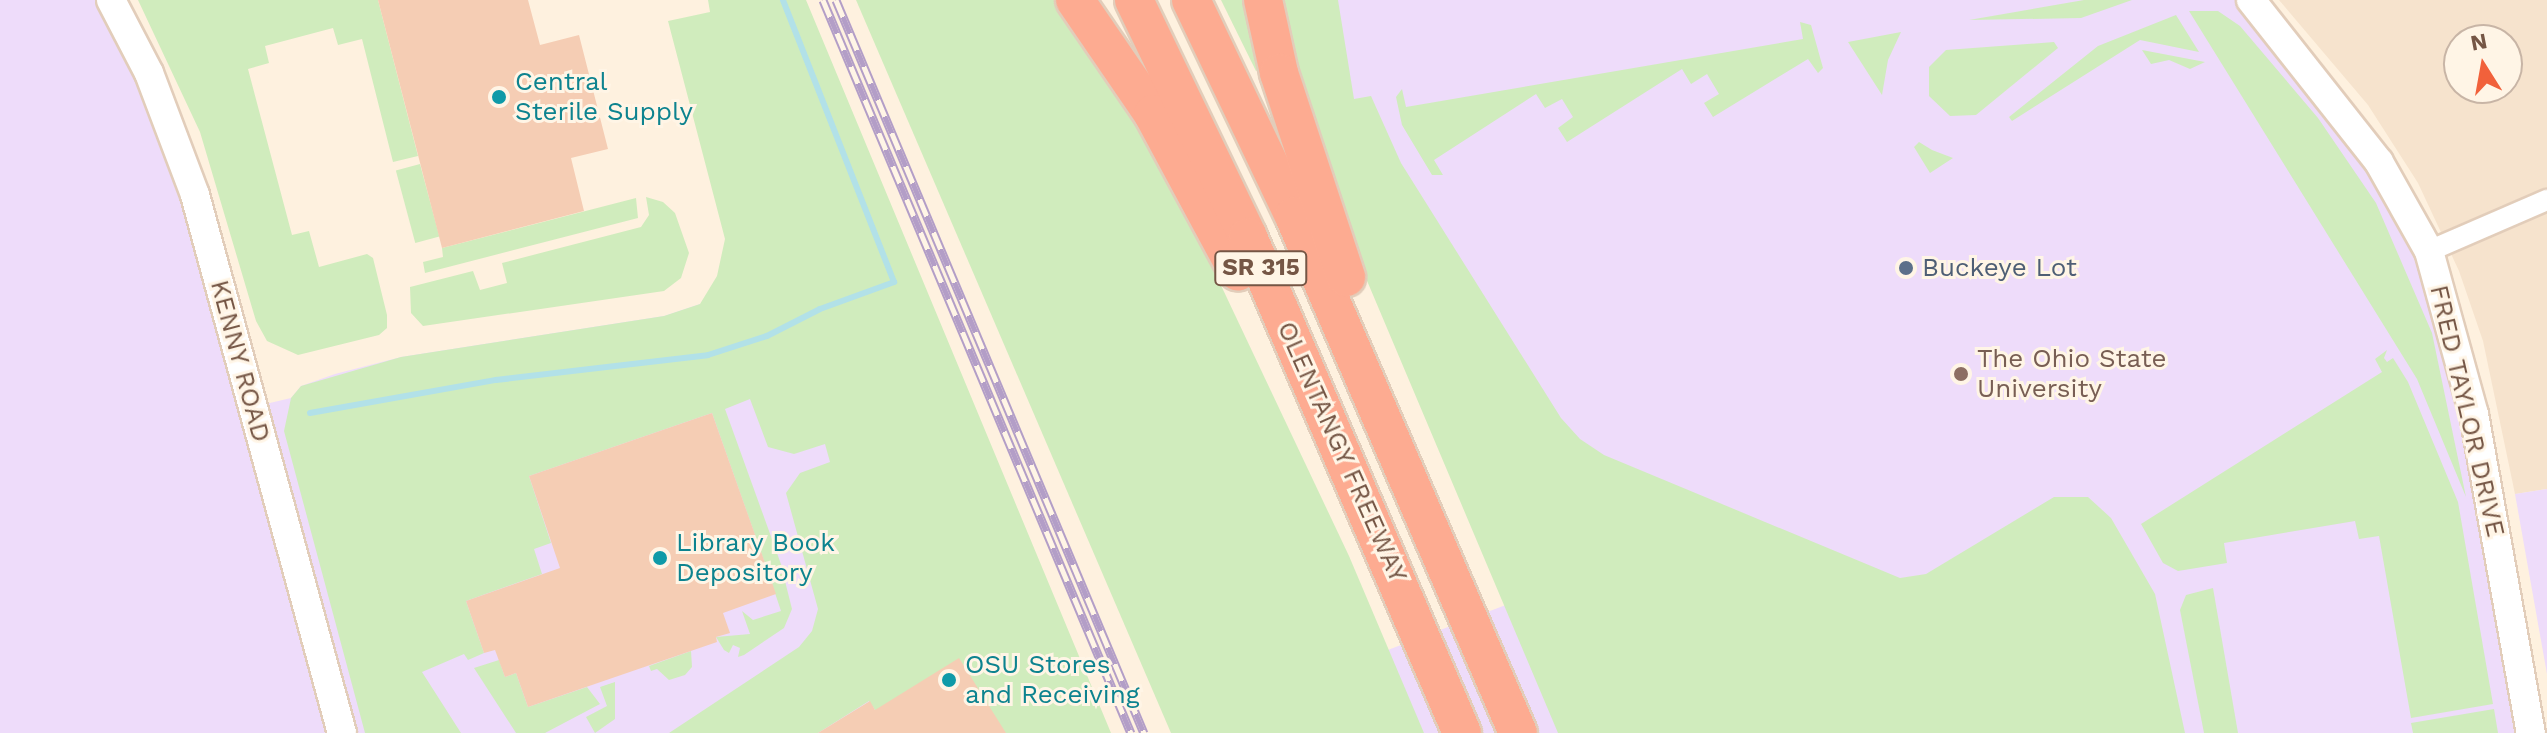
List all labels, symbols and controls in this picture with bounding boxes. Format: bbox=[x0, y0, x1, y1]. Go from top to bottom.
north arrow bbox=[2443, 24, 2523, 104]
text: N bbox=[2468, 28, 2489, 56]
place label: Central Sterile Supply bbox=[515, 66, 693, 128]
marker: Central Sterile Supply bbox=[490, 88, 508, 106]
road number: SR 315 bbox=[1213, 248, 1309, 288]
place label: Buckeye Lot bbox=[1922, 252, 2077, 284]
marker: Buckeye Lot bbox=[1897, 259, 1915, 277]
street label: KENNY ROAD bbox=[203, 276, 277, 446]
street label: FRED TAYLOR DRIVE bbox=[2423, 282, 2511, 540]
street label: OLENTANGY FREEWAY bbox=[1270, 316, 1414, 588]
place label: The Ohio State University bbox=[1977, 343, 2167, 404]
marker: The Ohio State University bbox=[1952, 365, 1970, 383]
place label: Library Book Depository bbox=[676, 527, 836, 588]
marker: Library Book Depository bbox=[651, 549, 669, 567]
place label: OSU Stores and Receiving bbox=[965, 649, 1140, 710]
marker: OSU Stores and Receiving bbox=[940, 671, 958, 689]

